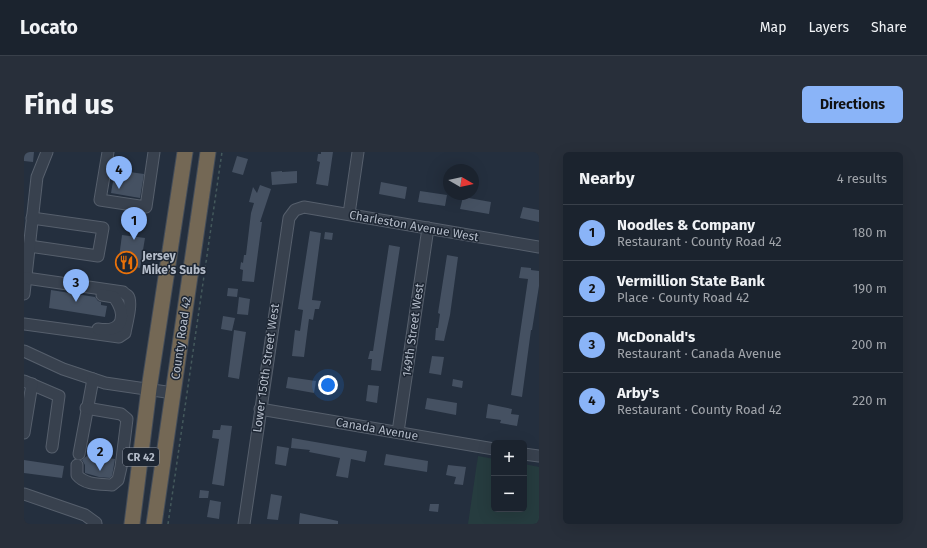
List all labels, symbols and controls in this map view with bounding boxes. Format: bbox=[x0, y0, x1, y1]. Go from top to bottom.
text: Locato bbox=[20, 16, 78, 39]
text: Map bbox=[760, 19, 786, 36]
text: Layers bbox=[808, 19, 849, 36]
text: Share bbox=[871, 19, 907, 36]
button: Directions bbox=[802, 86, 903, 123]
text: Find us bbox=[24, 88, 114, 121]
pin: 4 bbox=[106, 156, 132, 189]
north arrow bbox=[443, 164, 479, 200]
text: Nearby bbox=[579, 168, 634, 189]
text: 4 results bbox=[837, 171, 887, 186]
pin: 1 bbox=[121, 207, 147, 240]
street label: Charleston Avenue West bbox=[348, 208, 480, 244]
text: Noodles & Company bbox=[617, 216, 755, 234]
text: 1 bbox=[589, 225, 595, 240]
text: 180 m bbox=[852, 225, 887, 240]
text: Restaurant · County Road 42 bbox=[617, 234, 782, 249]
place label: Jersey Mike's Subs bbox=[141, 249, 206, 277]
restaurant icon: Jersey Mike's Subs bbox=[114, 250, 140, 276]
pin: 3 bbox=[63, 269, 89, 302]
text: Vermillion State Bank bbox=[617, 272, 765, 290]
text: 2 bbox=[589, 281, 595, 296]
text: 190 m bbox=[853, 281, 887, 296]
street label: 149th Street West bbox=[400, 282, 427, 378]
text: Place · County Road 42 bbox=[617, 290, 749, 305]
street label: County Road 42 bbox=[168, 295, 194, 380]
street label: Lower 150th Street West bbox=[250, 302, 282, 433]
text: McDonald's bbox=[617, 328, 695, 346]
text: 3 bbox=[589, 337, 595, 352]
text: 200 m bbox=[851, 337, 887, 352]
text: Restaurant · Canada Avenue bbox=[617, 346, 781, 361]
your location bbox=[318, 375, 338, 395]
text: Arby's bbox=[617, 384, 659, 402]
text: 4 bbox=[588, 393, 596, 408]
text: 220 m bbox=[852, 393, 887, 408]
text: Restaurant · County Road 42 bbox=[617, 402, 782, 417]
street label: Canada Avenue bbox=[335, 415, 419, 443]
pin: 2 bbox=[87, 438, 113, 471]
map controls bbox=[491, 440, 527, 512]
button: + bbox=[491, 440, 527, 476]
road number: CR 42 bbox=[123, 448, 159, 466]
button: − bbox=[491, 476, 527, 512]

